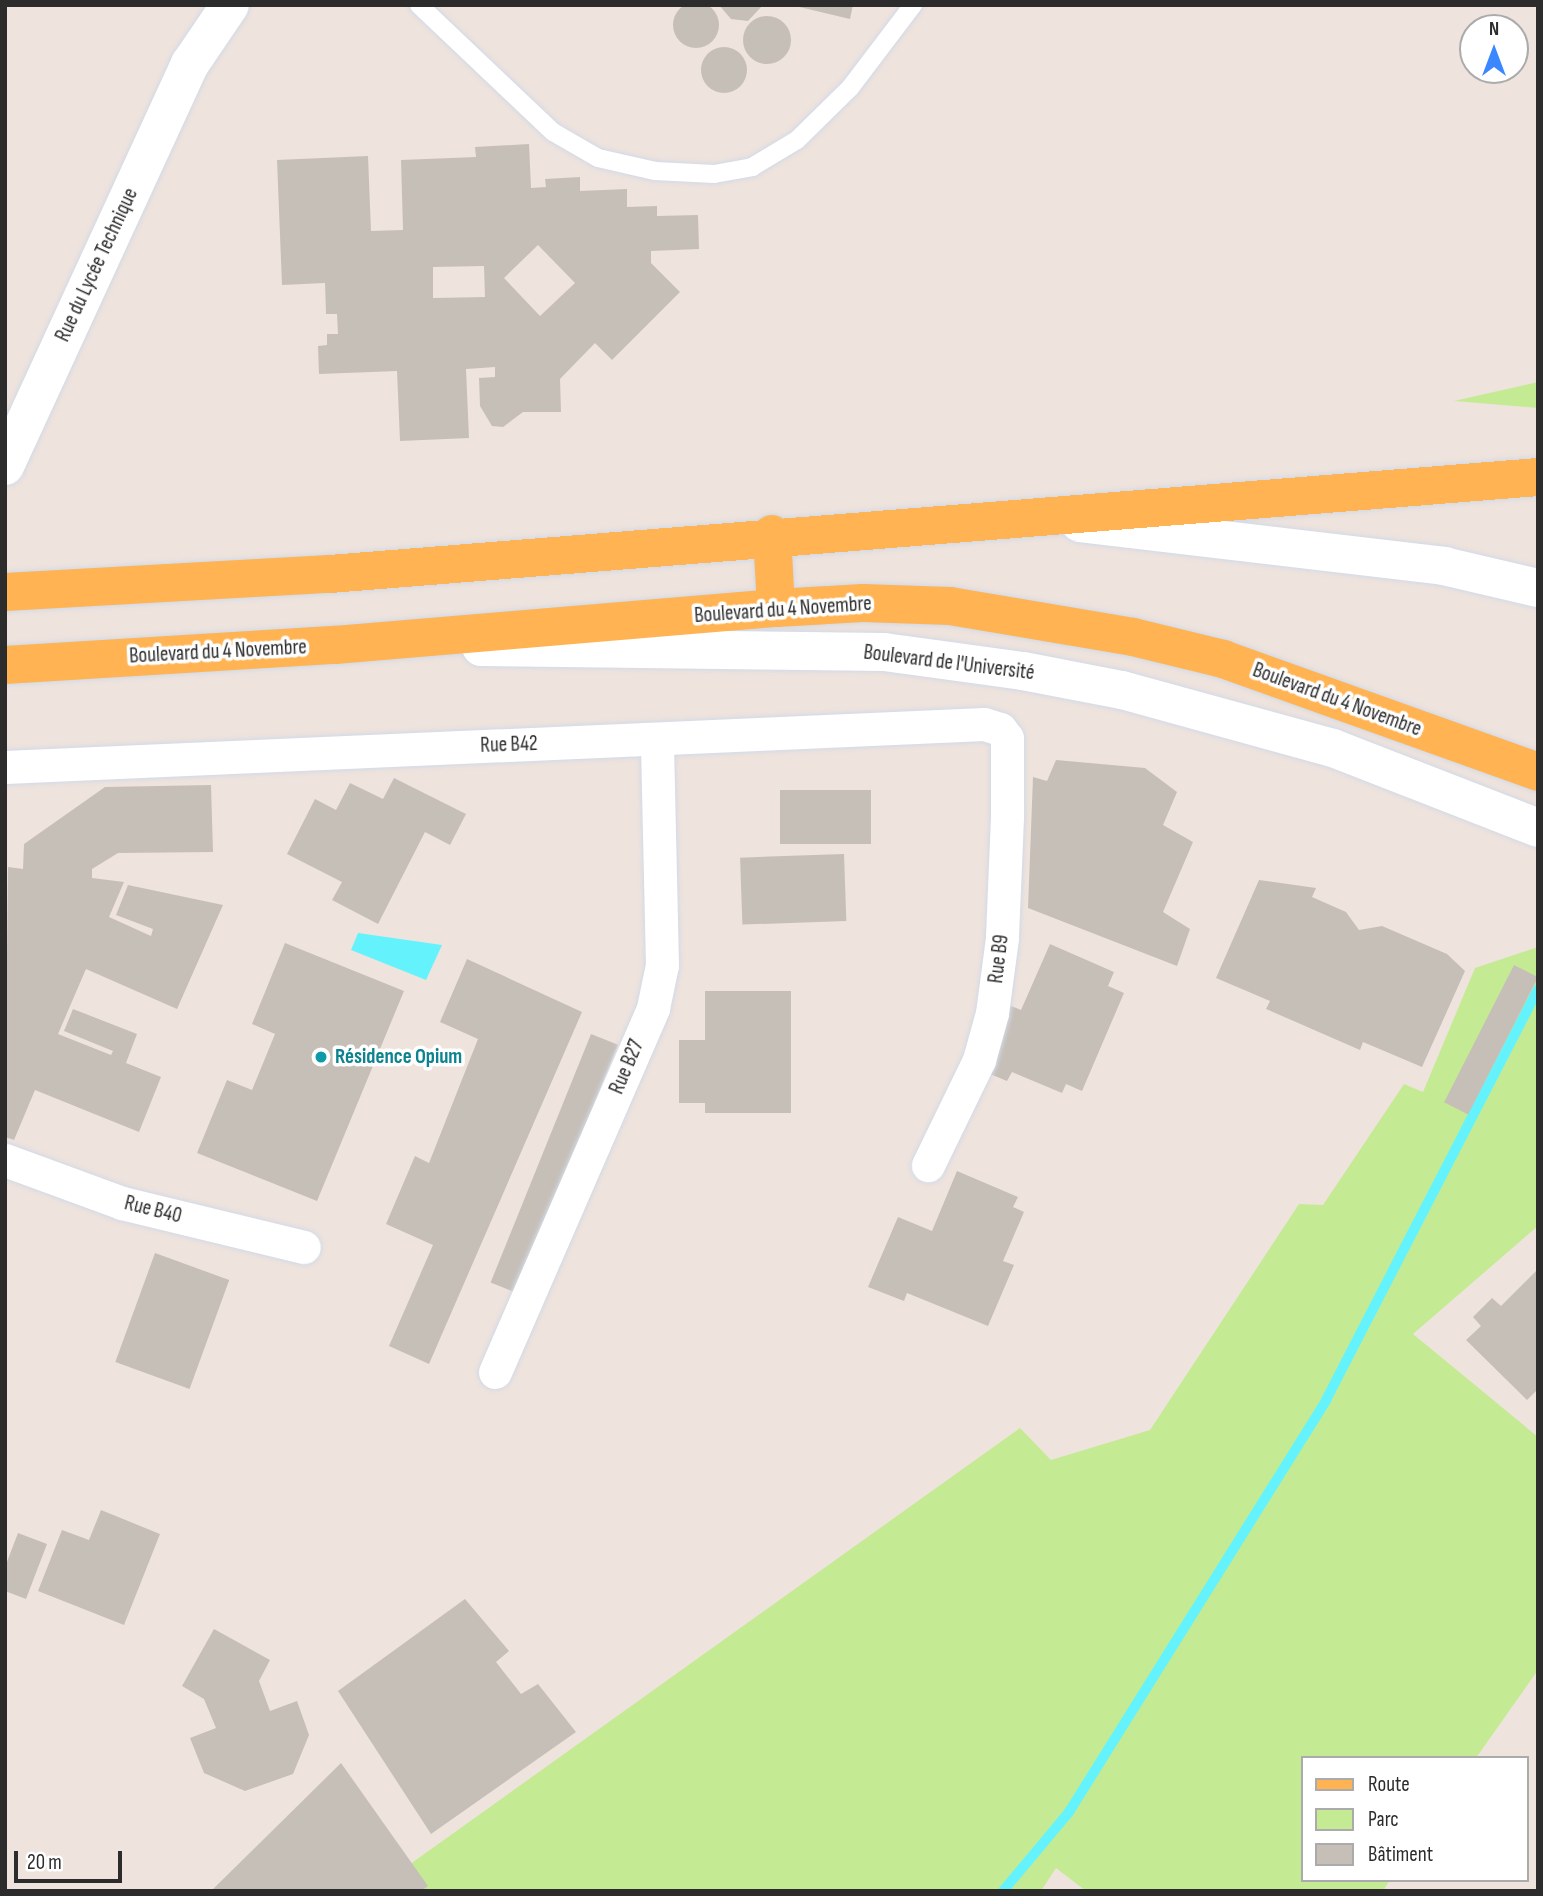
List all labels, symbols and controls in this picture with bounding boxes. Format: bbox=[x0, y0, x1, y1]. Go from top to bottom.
north arrow bbox=[1459, 14, 1529, 84]
text: N bbox=[1489, 18, 1499, 41]
street label: Rue du Lycée Technique bbox=[50, 184, 144, 346]
street label: Boulevard du 4 Novembre bbox=[693, 591, 873, 629]
street label: Boulevard du 4 Novembre bbox=[129, 635, 307, 669]
street label: Boulevard de l'Université bbox=[862, 640, 1036, 686]
street label: Boulevard du 4 Novembre bbox=[1249, 658, 1425, 742]
street label: Rue B42 bbox=[480, 731, 538, 759]
street label: Rue B9 bbox=[984, 933, 1014, 985]
street label: Rue B27 bbox=[604, 1036, 650, 1098]
place label: Résidence Opium bbox=[335, 1044, 462, 1070]
marker: Résidence Opium bbox=[313, 1049, 329, 1065]
street label: Rue B40 bbox=[122, 1191, 184, 1229]
legend bbox=[1302, 1756, 1529, 1882]
text: Route bbox=[1368, 1772, 1410, 1797]
text: Parc bbox=[1368, 1807, 1399, 1832]
scale bar bbox=[18, 1836, 126, 1880]
text: Bâtiment bbox=[1368, 1842, 1433, 1867]
text: 20 m bbox=[27, 1850, 62, 1875]

